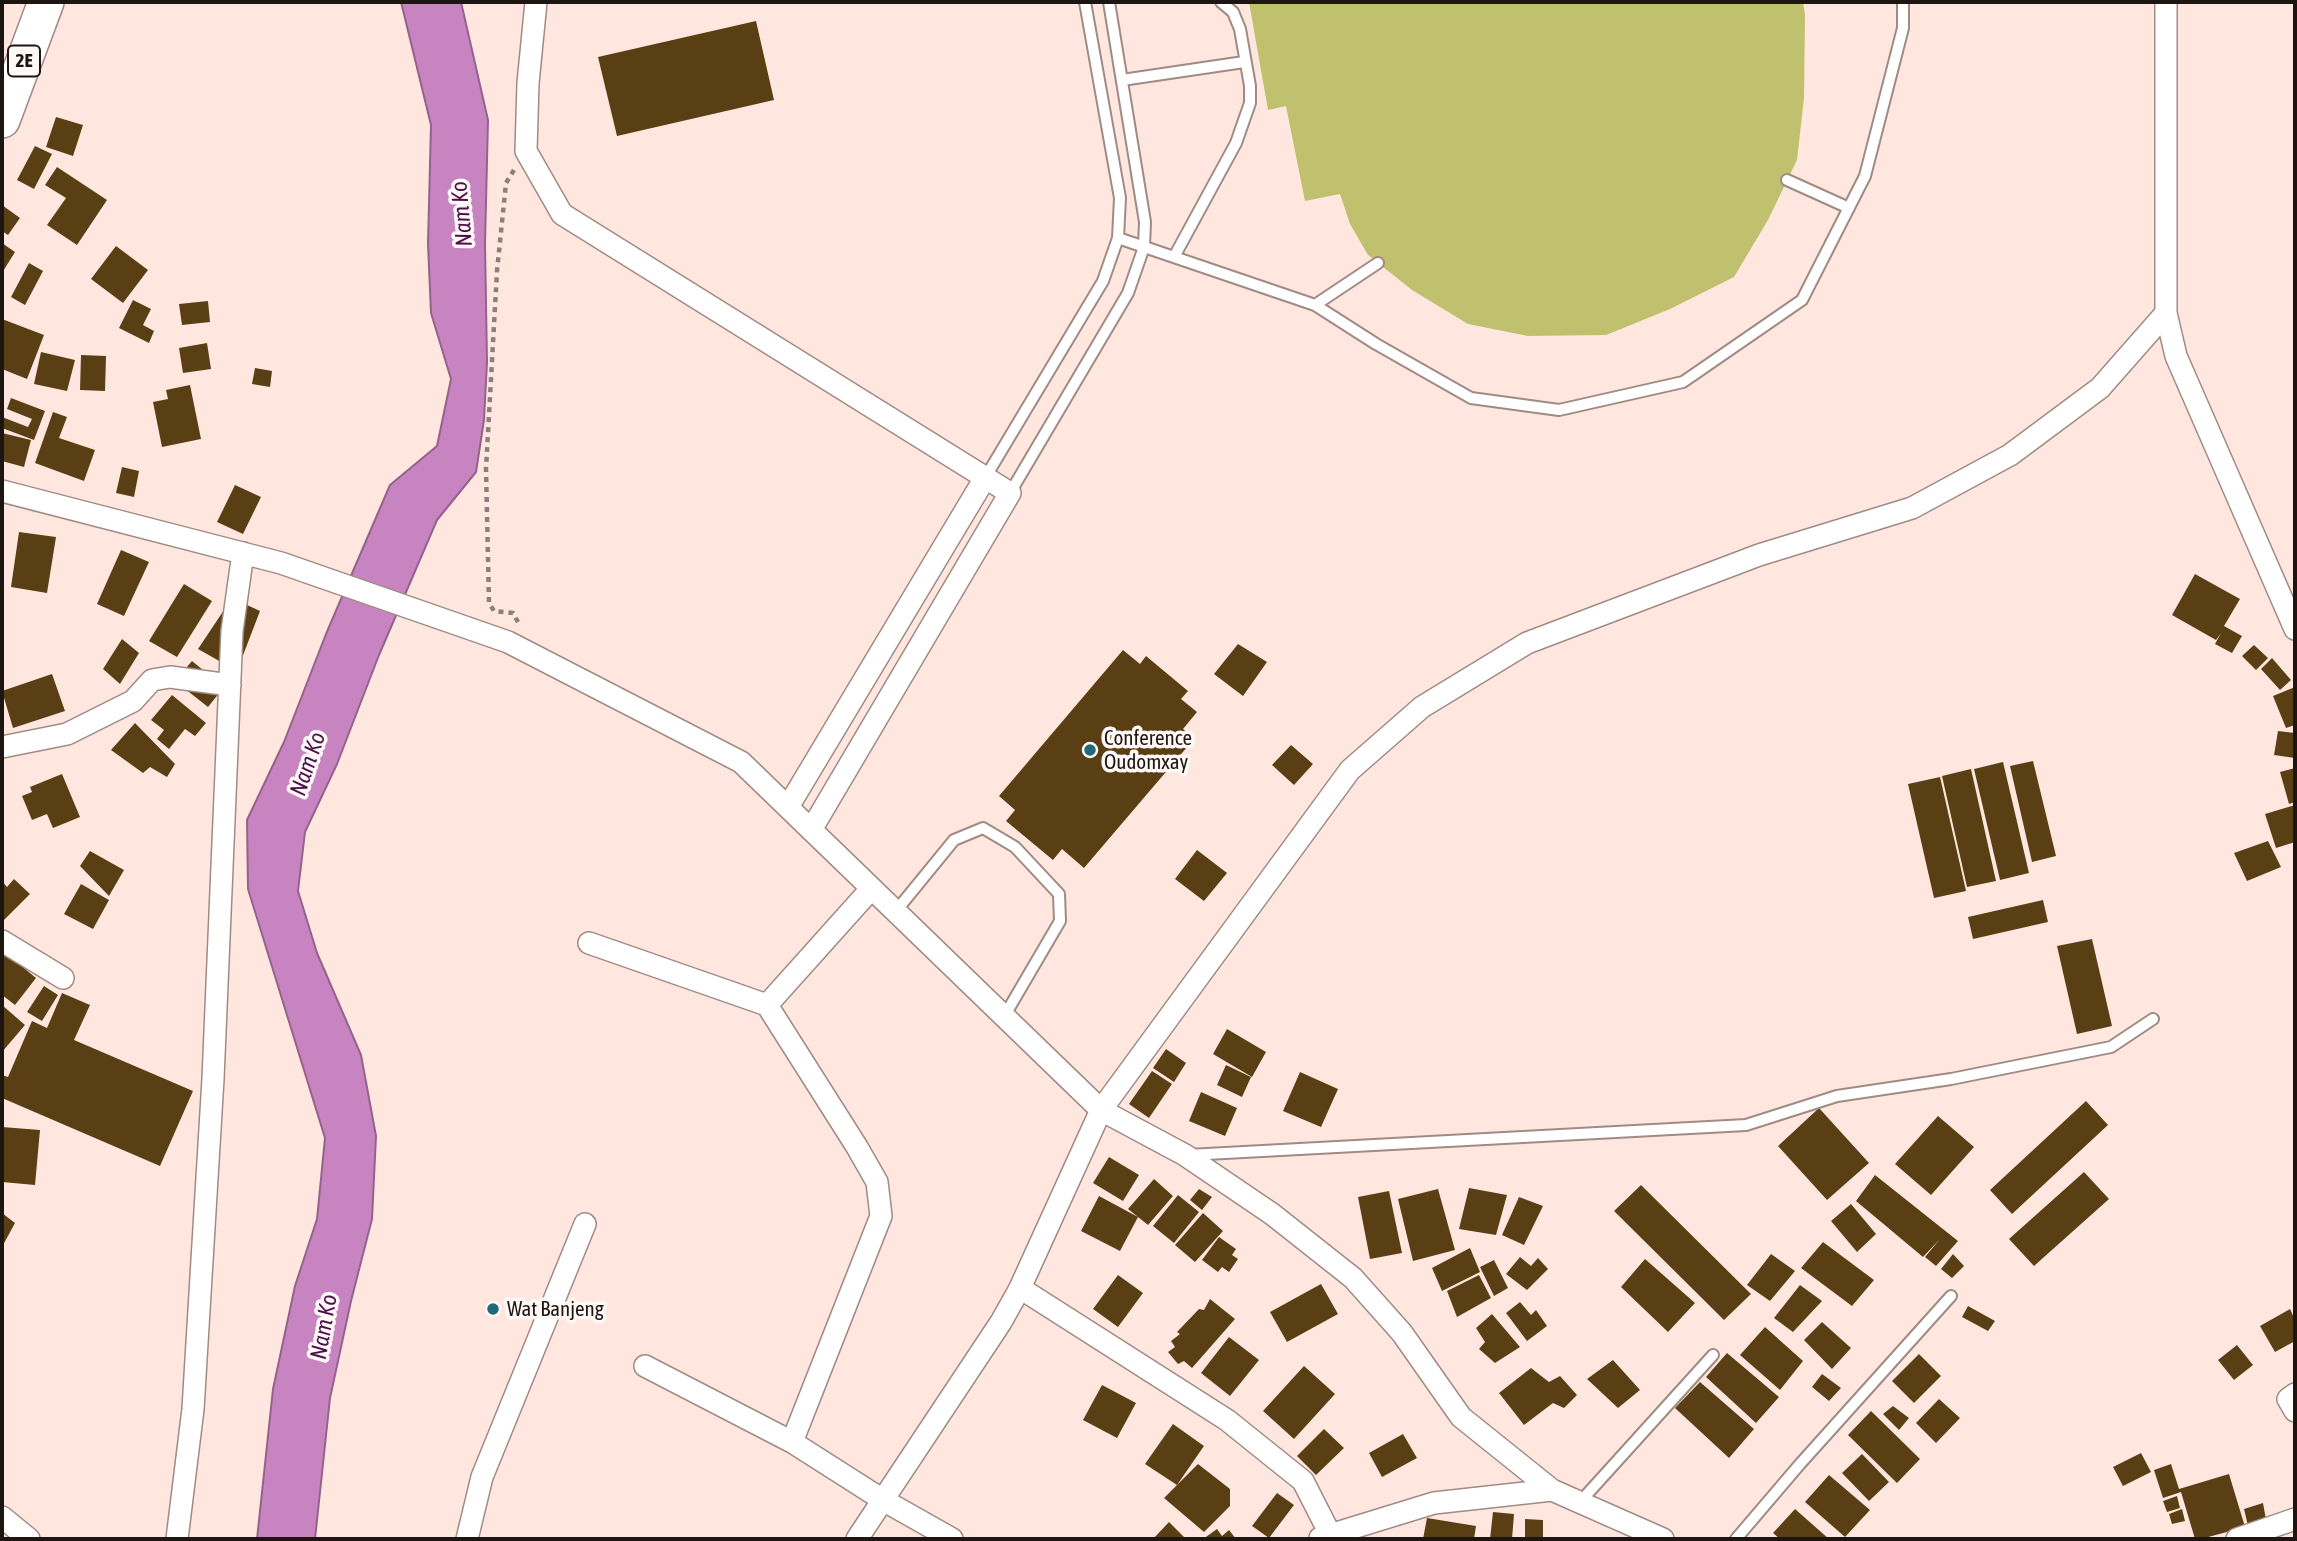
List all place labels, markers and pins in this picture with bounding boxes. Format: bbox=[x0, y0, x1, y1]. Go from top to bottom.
place label: Conference Oudomxay bbox=[1104, 725, 1192, 775]
marker: Conference Oudomxay bbox=[1082, 742, 1098, 758]
place label: Wat Banjeng bbox=[507, 1296, 604, 1322]
marker: Wat Banjeng bbox=[485, 1301, 501, 1317]

